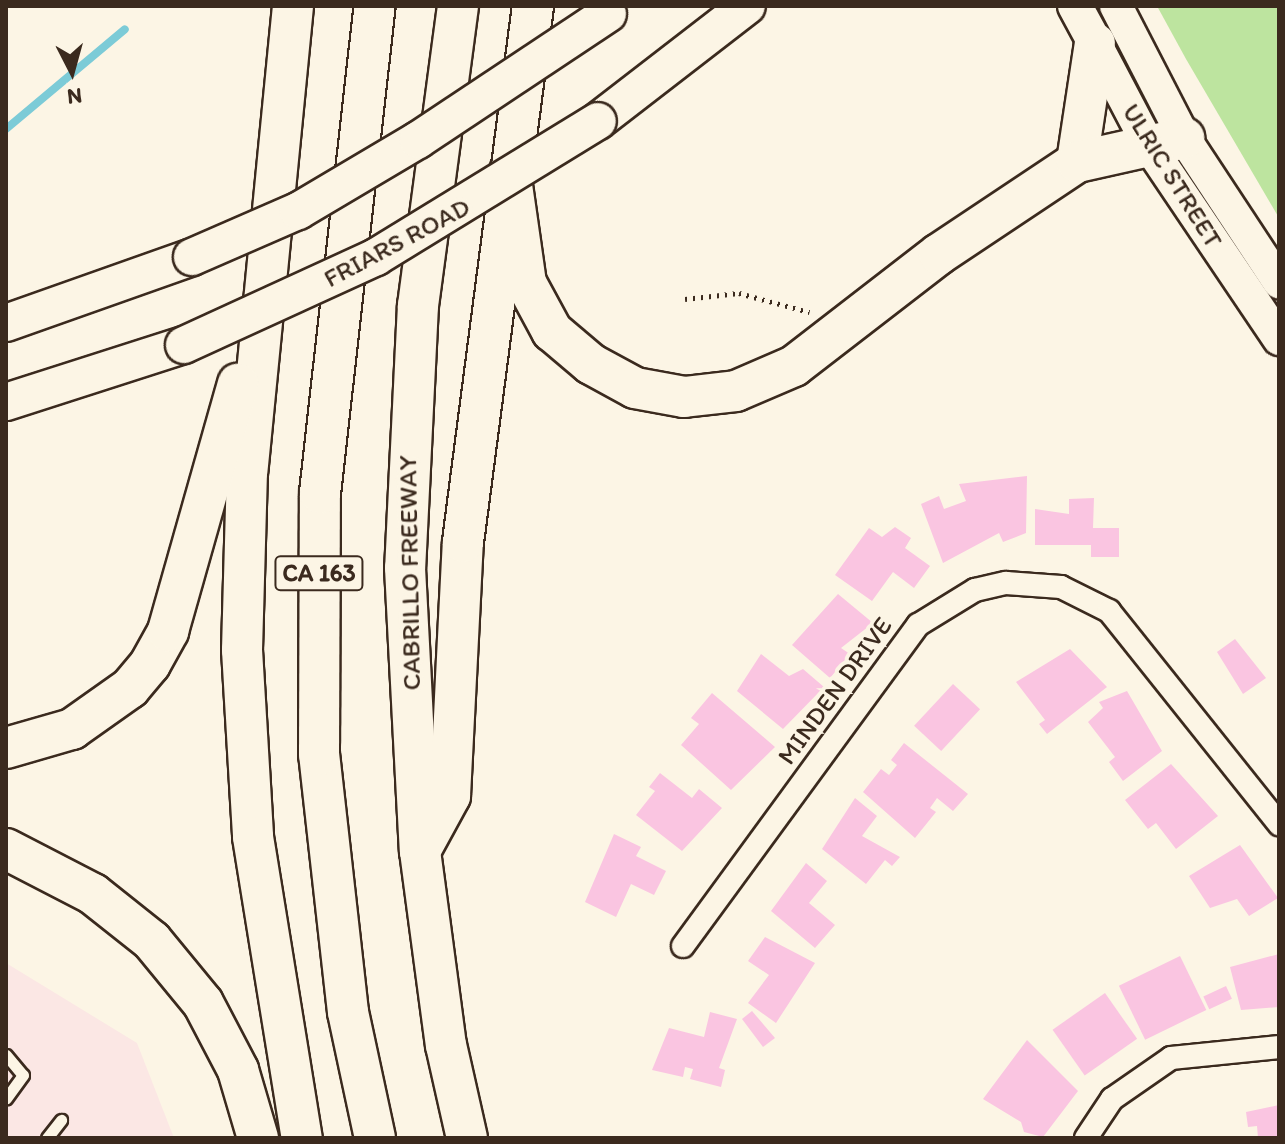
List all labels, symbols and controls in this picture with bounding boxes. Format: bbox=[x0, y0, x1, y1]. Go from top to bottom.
north arrow bbox=[32, 32, 112, 112]
text: N bbox=[66, 82, 83, 111]
street label: ULRIC STREET bbox=[1115, 98, 1229, 254]
street label: FRIARS ROAD bbox=[319, 192, 475, 294]
street label: CABRILLO FREEWAY bbox=[392, 455, 428, 691]
road number: CA 163 bbox=[273, 553, 365, 593]
street label: MINDEN DRIVE bbox=[771, 611, 899, 771]

